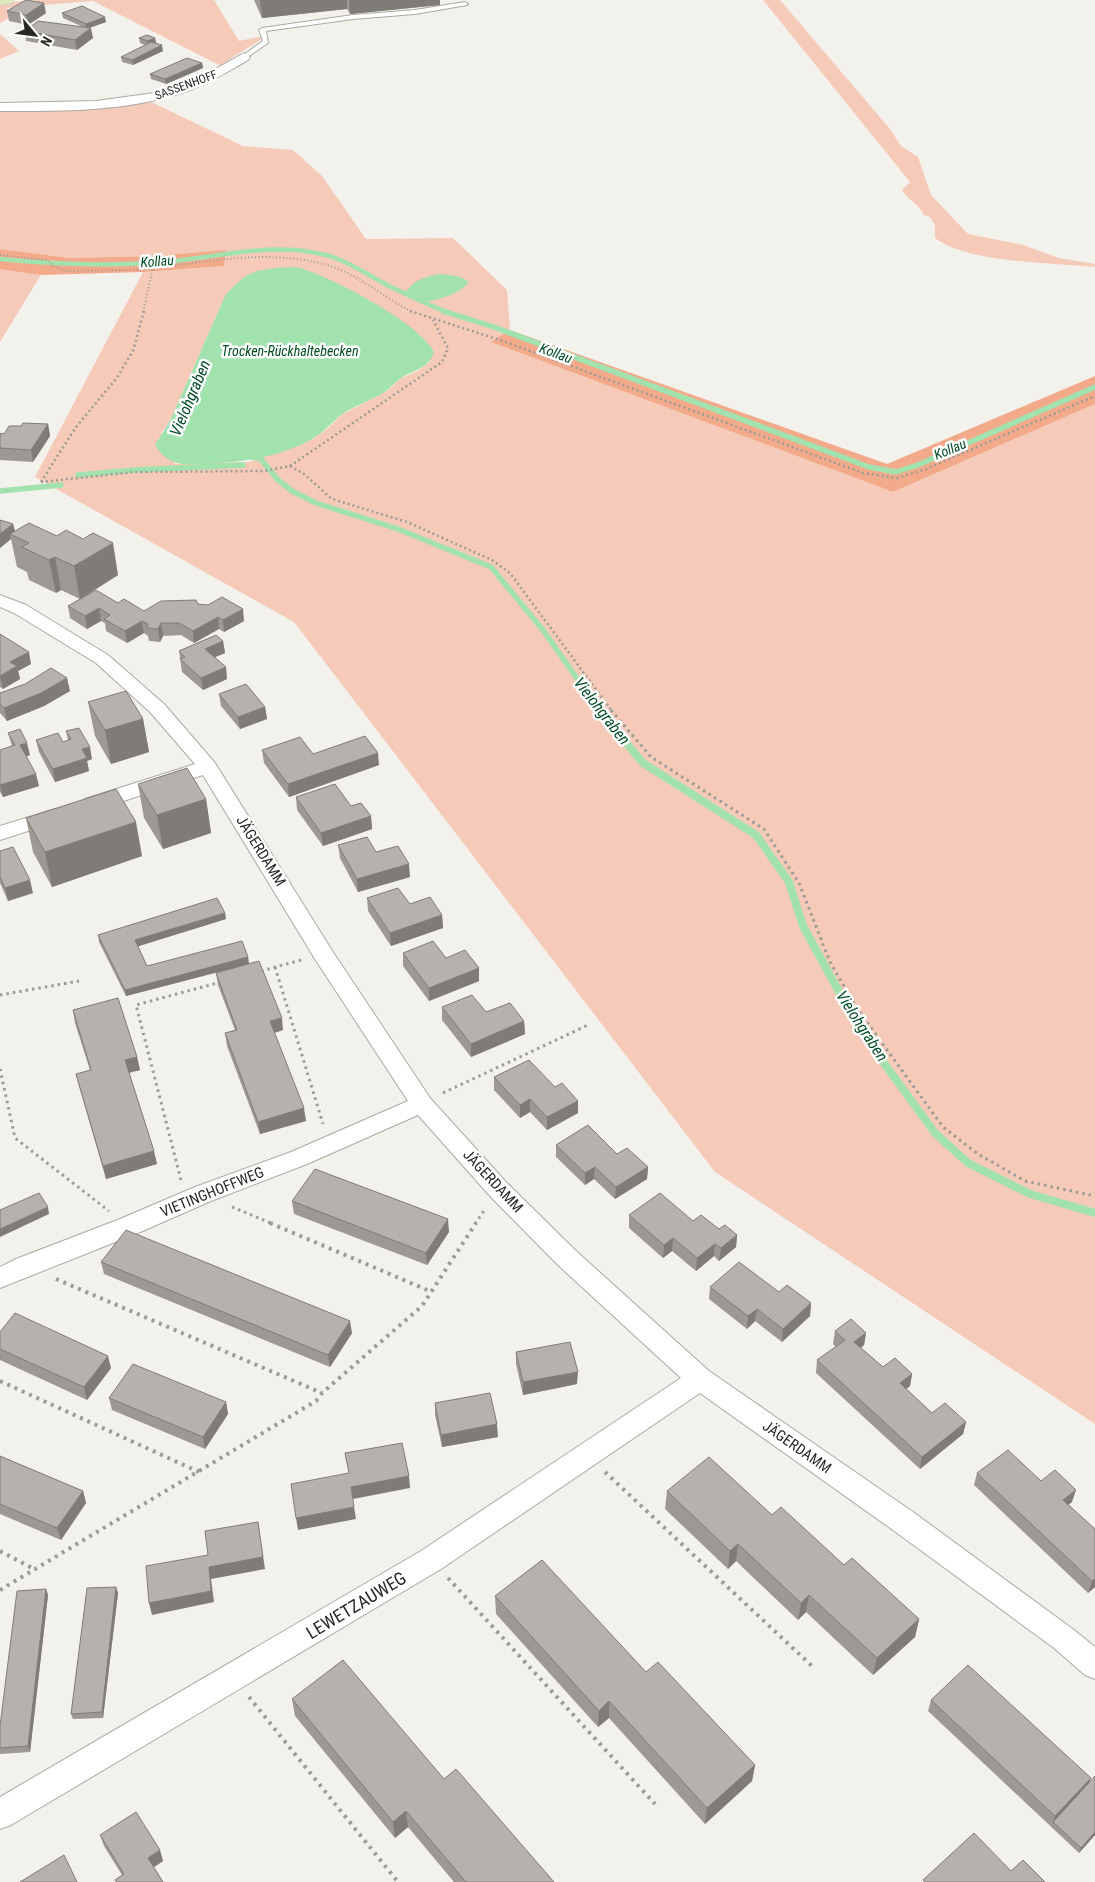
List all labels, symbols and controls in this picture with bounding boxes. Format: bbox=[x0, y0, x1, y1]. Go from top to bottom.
north arrow bbox=[10, 10, 60, 60]
text: N bbox=[37, 34, 55, 49]
street label: SASSENHOFF bbox=[153, 67, 219, 103]
water label: Kollau bbox=[140, 252, 175, 270]
water label: Kollau bbox=[538, 340, 575, 366]
water label: Trocken-Rückhaltebecken bbox=[222, 343, 358, 359]
water label: Vielohgraben bbox=[166, 357, 214, 439]
water label: Kollau bbox=[932, 435, 969, 463]
water label: Vielohgraben bbox=[570, 673, 634, 749]
street label: JÄGERDAMM bbox=[232, 812, 290, 890]
water label: Vielohgraben bbox=[832, 987, 892, 1065]
street label: JÄGERDAMM bbox=[459, 1146, 527, 1216]
street label: VIETINGHOFFWEG bbox=[158, 1163, 266, 1221]
street label: JÄGERDAMM bbox=[759, 1417, 835, 1477]
street label: LEWETZAUWEG bbox=[302, 1567, 410, 1643]

